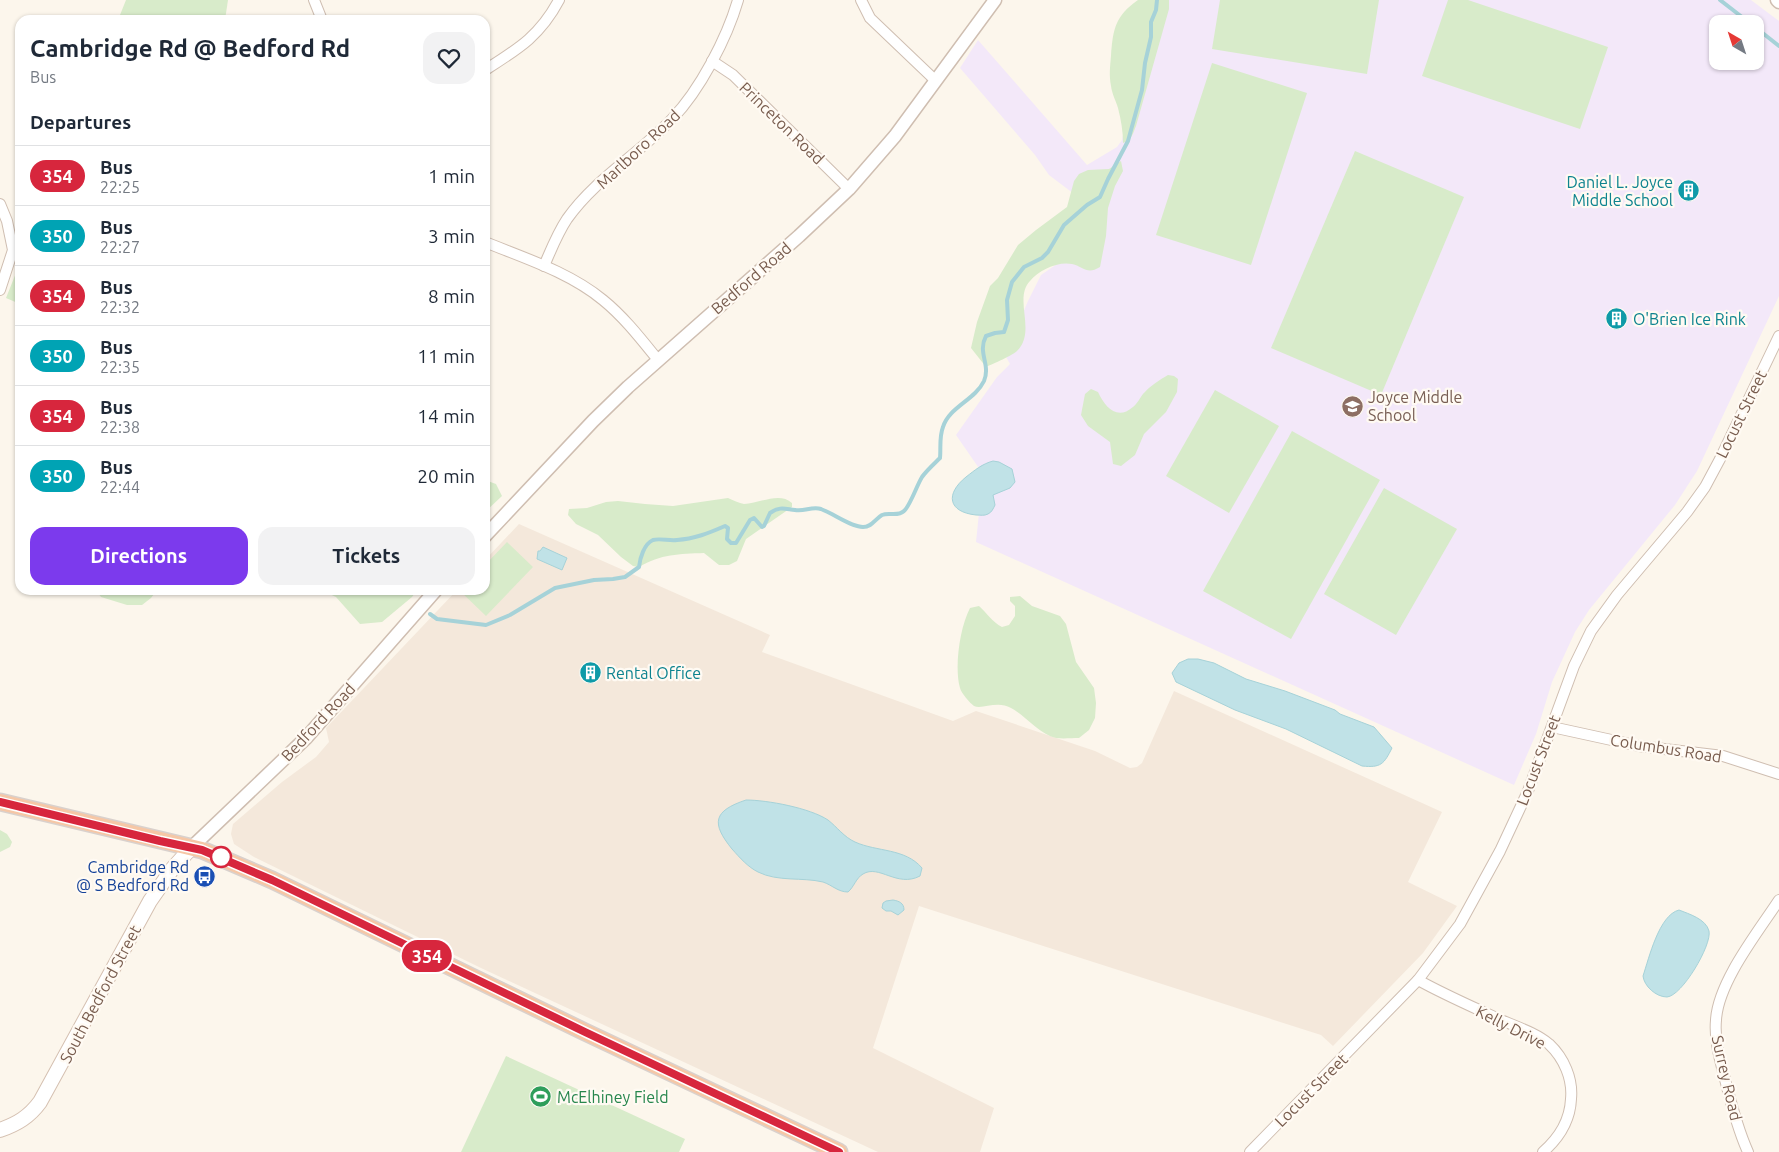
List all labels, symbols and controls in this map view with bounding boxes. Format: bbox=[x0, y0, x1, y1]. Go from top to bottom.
north arrow bbox=[1709, 15, 1764, 70]
map controls bbox=[1709, 15, 1764, 70]
button: heart bbox=[423, 32, 475, 84]
text: Cambridge Rd @ Bedford Rd bbox=[30, 35, 350, 62]
text: Bus bbox=[30, 68, 56, 86]
street label: Princeton Road bbox=[736, 78, 828, 168]
street label: Marlboro Road bbox=[593, 106, 683, 192]
text: Departures bbox=[30, 111, 131, 133]
text: Bus bbox=[100, 156, 133, 178]
text: 1 min bbox=[428, 165, 475, 187]
text: 354 bbox=[42, 166, 73, 186]
place label: Daniel L. Joyce Middle School bbox=[1567, 173, 1673, 209]
text: 22:25 bbox=[100, 178, 140, 196]
building icon: Daniel L. Joyce Middle School bbox=[1677, 179, 1701, 203]
text: Bus bbox=[100, 216, 133, 238]
text: 3 min bbox=[428, 225, 475, 247]
text: 350 bbox=[42, 226, 73, 246]
text: 22:27 bbox=[100, 238, 140, 256]
street label: Bedford Road bbox=[707, 238, 795, 318]
text: Bus bbox=[100, 276, 133, 298]
text: 8 min bbox=[428, 285, 475, 307]
text: 354 bbox=[42, 286, 73, 306]
text: 22:32 bbox=[100, 298, 140, 316]
building icon: O'Brien Ice Rink bbox=[1605, 307, 1629, 331]
place label: O'Brien Ice Rink bbox=[1633, 310, 1746, 328]
text: Bus bbox=[100, 336, 133, 358]
text: 11 min bbox=[417, 345, 475, 367]
text: 350 bbox=[42, 346, 73, 366]
text: 22:35 bbox=[100, 358, 140, 376]
street label: Locust Street bbox=[1712, 366, 1770, 461]
place label: Joyce Middle School bbox=[1368, 388, 1462, 424]
school or university icon: Joyce Middle School bbox=[1340, 394, 1364, 418]
text: Bus bbox=[100, 396, 133, 418]
text: 14 min bbox=[417, 405, 475, 427]
text: 354 bbox=[42, 406, 73, 426]
text: 22:38 bbox=[100, 418, 140, 436]
text: Bus bbox=[100, 456, 133, 478]
text: 20 min bbox=[417, 465, 475, 487]
text: 350 bbox=[42, 466, 73, 486]
text: 22:44 bbox=[100, 478, 140, 496]
button: Directions bbox=[30, 527, 248, 585]
button: Tickets bbox=[258, 527, 475, 585]
building icon: Rental Office bbox=[578, 661, 602, 685]
place label: Rental Office bbox=[606, 664, 701, 682]
street label: Bedford Road bbox=[277, 679, 359, 765]
street label: Locust Street bbox=[1512, 711, 1564, 808]
street label: Columbus Road bbox=[1609, 730, 1723, 766]
unlabelled marker bbox=[210, 846, 232, 868]
place label: Cambridge Rd @ S Bedford Rd bbox=[76, 858, 189, 894]
bus stop icon: Cambridge Rd @ S Bedford Rd bbox=[193, 864, 217, 888]
street label: South Bedford Street bbox=[56, 921, 144, 1066]
line badge: 354 bbox=[398, 940, 456, 972]
text: 354 bbox=[412, 946, 442, 966]
street label: Kelly Drive bbox=[1473, 1002, 1549, 1052]
street label: Surrey Road bbox=[1708, 1034, 1746, 1122]
street label: Locust Street bbox=[1271, 1049, 1352, 1130]
sports icon: McElhiney Field bbox=[529, 1085, 553, 1109]
place label: McElhiney Field bbox=[557, 1088, 669, 1106]

